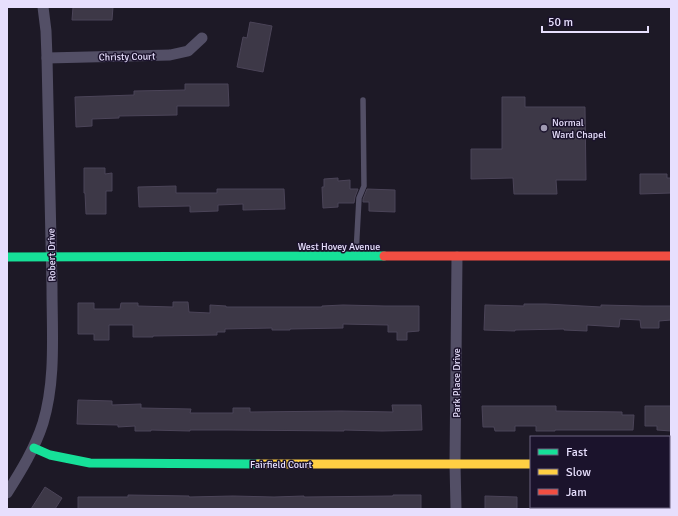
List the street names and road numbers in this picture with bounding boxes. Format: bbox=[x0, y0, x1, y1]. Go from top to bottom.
street label: Christy Court bbox=[98, 50, 156, 63]
street label: Robert Drive bbox=[46, 228, 58, 282]
street label: West Hovey Avenue bbox=[298, 241, 380, 253]
street label: Park Place Drive bbox=[451, 348, 463, 418]
street label: Fairfield Court bbox=[250, 459, 312, 471]

